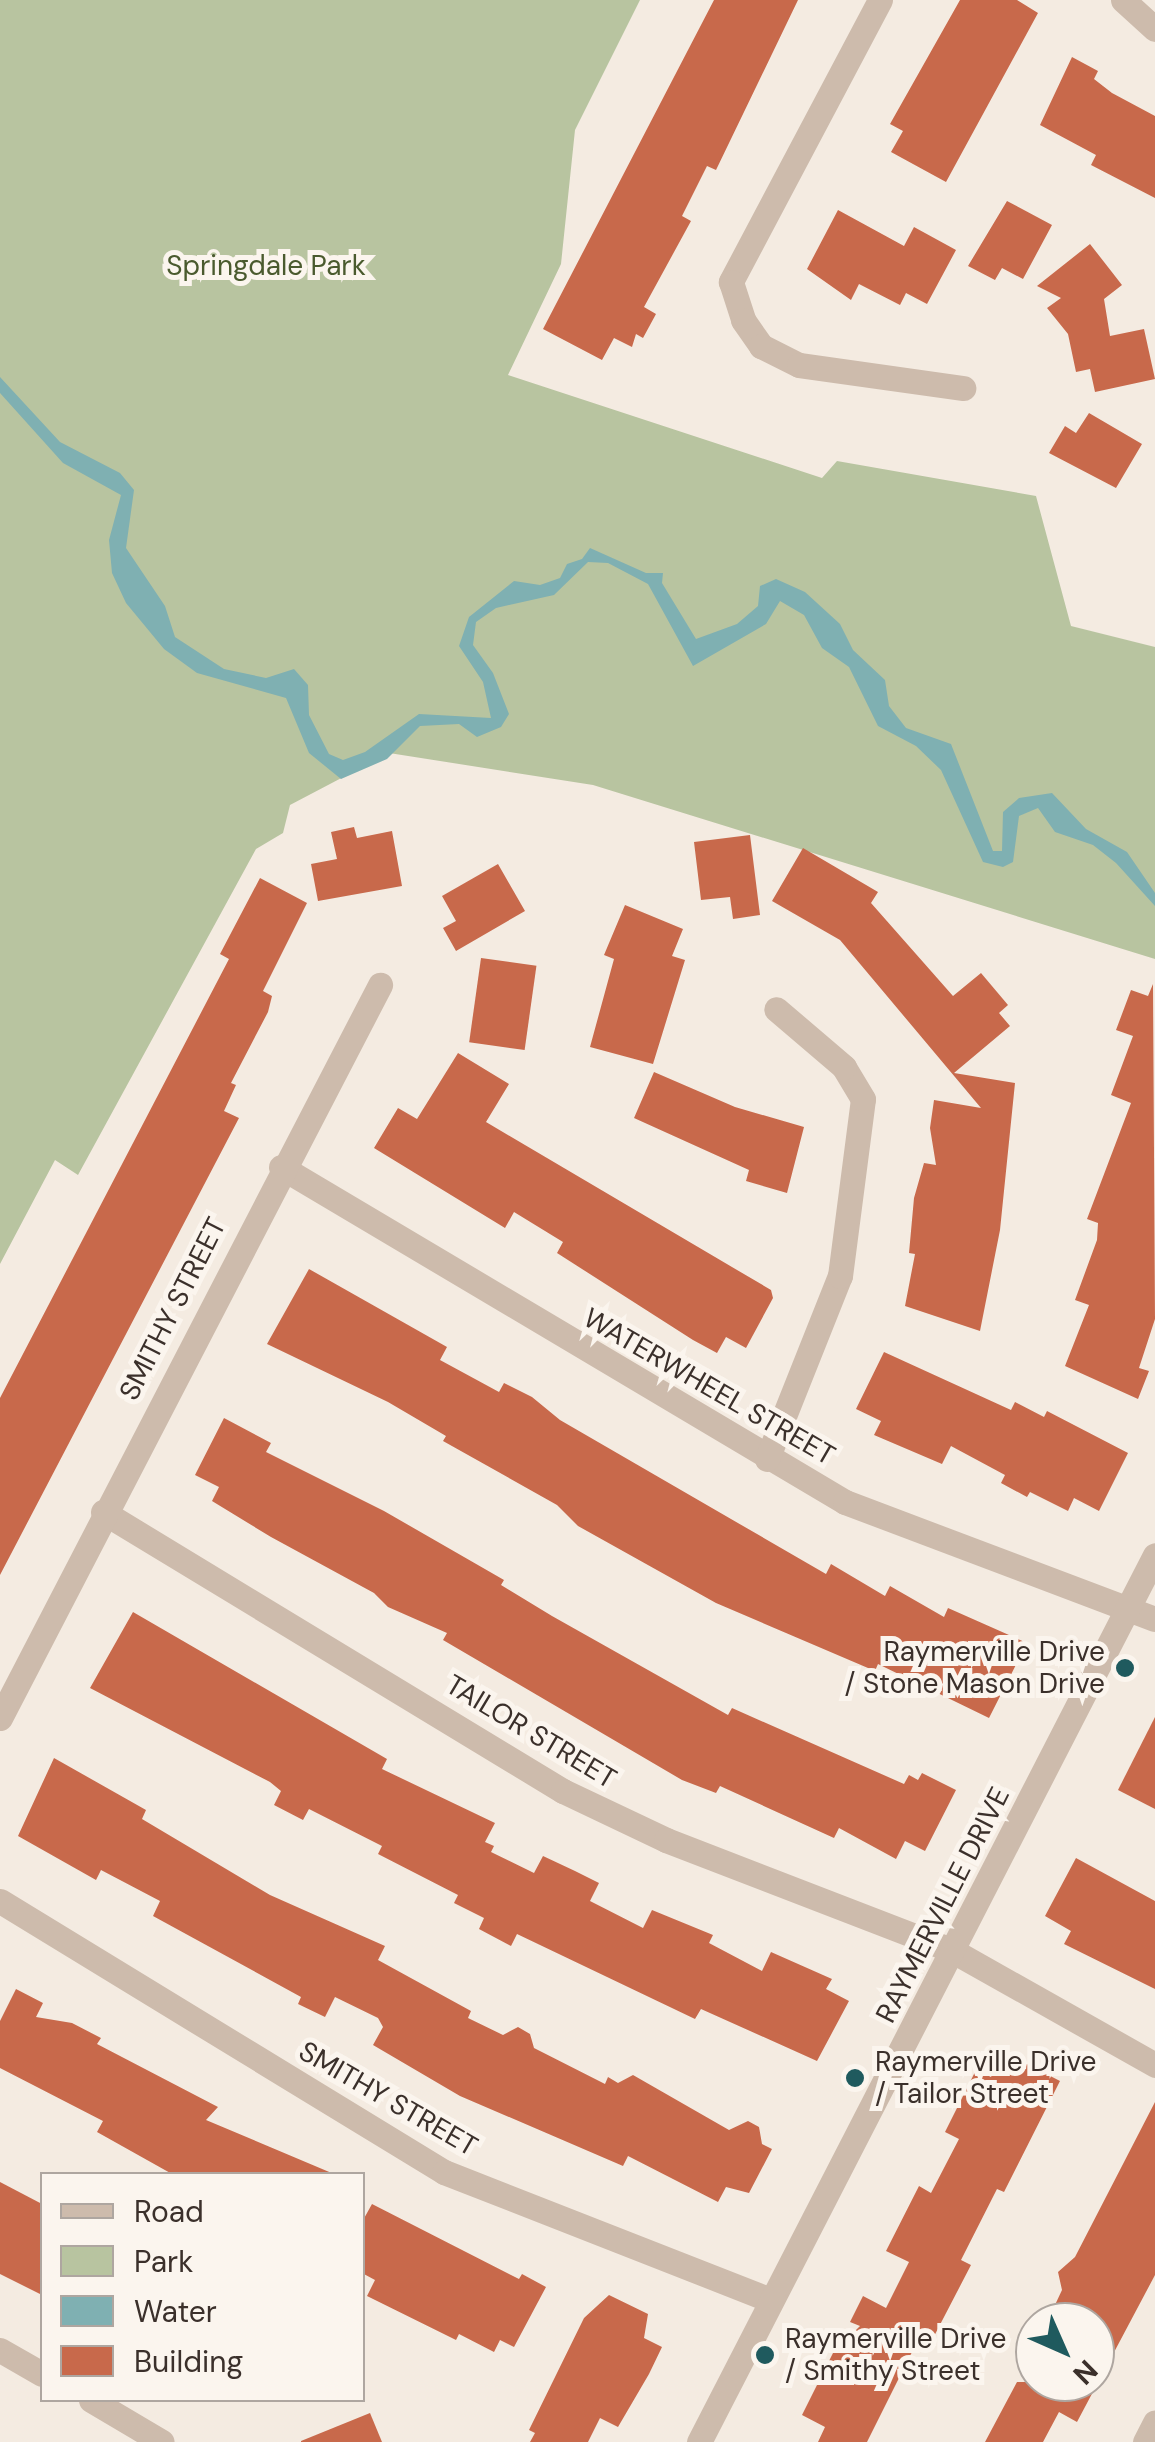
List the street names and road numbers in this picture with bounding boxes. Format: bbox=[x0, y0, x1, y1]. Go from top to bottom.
street label: SMITHY STREET bbox=[113, 1212, 233, 1406]
street label: WATERWHEEL STREET bbox=[577, 1301, 841, 1473]
street label: TAILOR STREET bbox=[440, 1668, 622, 1796]
street label: RAYMERVILLE DRIVE bbox=[869, 1782, 1017, 2028]
street label: SMITHY STREET bbox=[293, 2034, 483, 2164]

